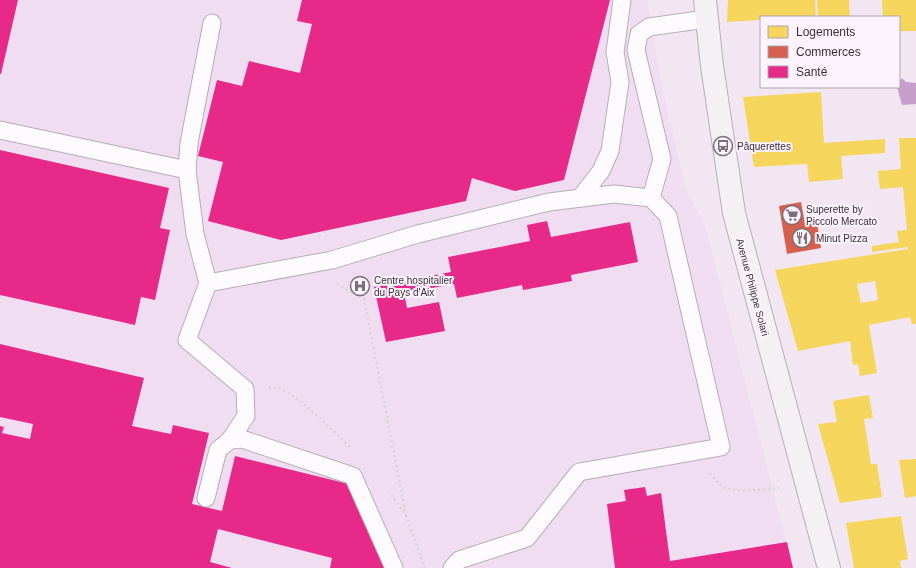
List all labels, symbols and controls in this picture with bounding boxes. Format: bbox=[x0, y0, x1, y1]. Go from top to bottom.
legend bbox=[760, 16, 900, 88]
text: Logements bbox=[796, 25, 855, 39]
text: Commerces bbox=[796, 45, 861, 59]
text: Santé bbox=[796, 65, 828, 79]
bus stop icon: Pâquerettes bbox=[712, 135, 734, 157]
place label: Pâquerettes bbox=[737, 141, 791, 152]
supermarket icon: Superette by Piccolo Mercato bbox=[781, 204, 803, 226]
place label: Superette by Piccolo Mercato bbox=[806, 204, 878, 227]
restaurant icon: Minut Pizza bbox=[791, 227, 813, 249]
place label: Minut Pizza bbox=[816, 233, 868, 244]
street label: Avenue Philippe Solari bbox=[734, 237, 771, 337]
hospital icon: Centre hospitalier du Pays d'Aix bbox=[349, 275, 371, 297]
place label: Centre hospitalier du Pays d'Aix bbox=[374, 275, 453, 298]

